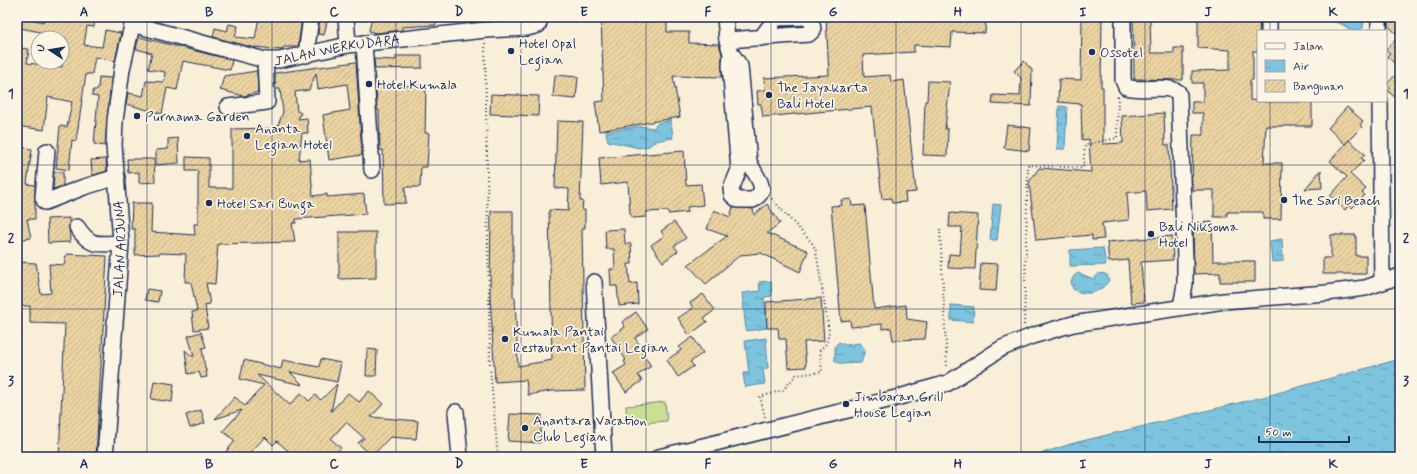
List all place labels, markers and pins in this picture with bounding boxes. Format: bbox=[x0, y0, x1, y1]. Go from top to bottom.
place label: Hotel Opal Legian bbox=[519, 35, 576, 71]
place label: Ossotel bbox=[1100, 44, 1143, 62]
marker: Hotel Opal Legian bbox=[506, 46, 516, 56]
marker: Ossotel bbox=[1087, 47, 1097, 57]
place label: Hotel Kumala bbox=[377, 76, 457, 94]
marker: Hotel Kumala bbox=[364, 79, 374, 89]
place label: The Jayakarta Bali Hotel bbox=[777, 79, 868, 113]
marker: The Jayakarta Bali Hotel bbox=[764, 90, 774, 100]
place label: Purnama Garden bbox=[145, 108, 250, 126]
marker: Purnama Garden bbox=[132, 111, 142, 121]
place label: Ananta Legian Hotel bbox=[255, 120, 332, 156]
marker: Ananta Legian Hotel bbox=[242, 131, 252, 141]
place label: The Sari Beach bbox=[1292, 192, 1380, 210]
place label: Hotel Sari Bunga bbox=[217, 195, 315, 215]
marker: The Sari Beach bbox=[1279, 195, 1289, 205]
marker: Hotel Sari Bunga bbox=[204, 198, 214, 208]
place label: Bali Niksoma Hotel bbox=[1159, 218, 1239, 252]
marker: Bali Niksoma Hotel bbox=[1146, 229, 1156, 239]
place label: Kumala Pantai Restaurant Pantai Legian bbox=[513, 323, 670, 359]
marker: Kumala Pantai Restaurant Pantai Legian bbox=[500, 334, 510, 344]
place label: Jimbaran Grill House Legian bbox=[854, 388, 943, 422]
marker: Jimbaran Grill House Legian bbox=[841, 399, 851, 409]
place label: Anantara Vacation Club Legian bbox=[533, 412, 647, 448]
marker: Anantara Vacation Club Legian bbox=[520, 423, 530, 433]

